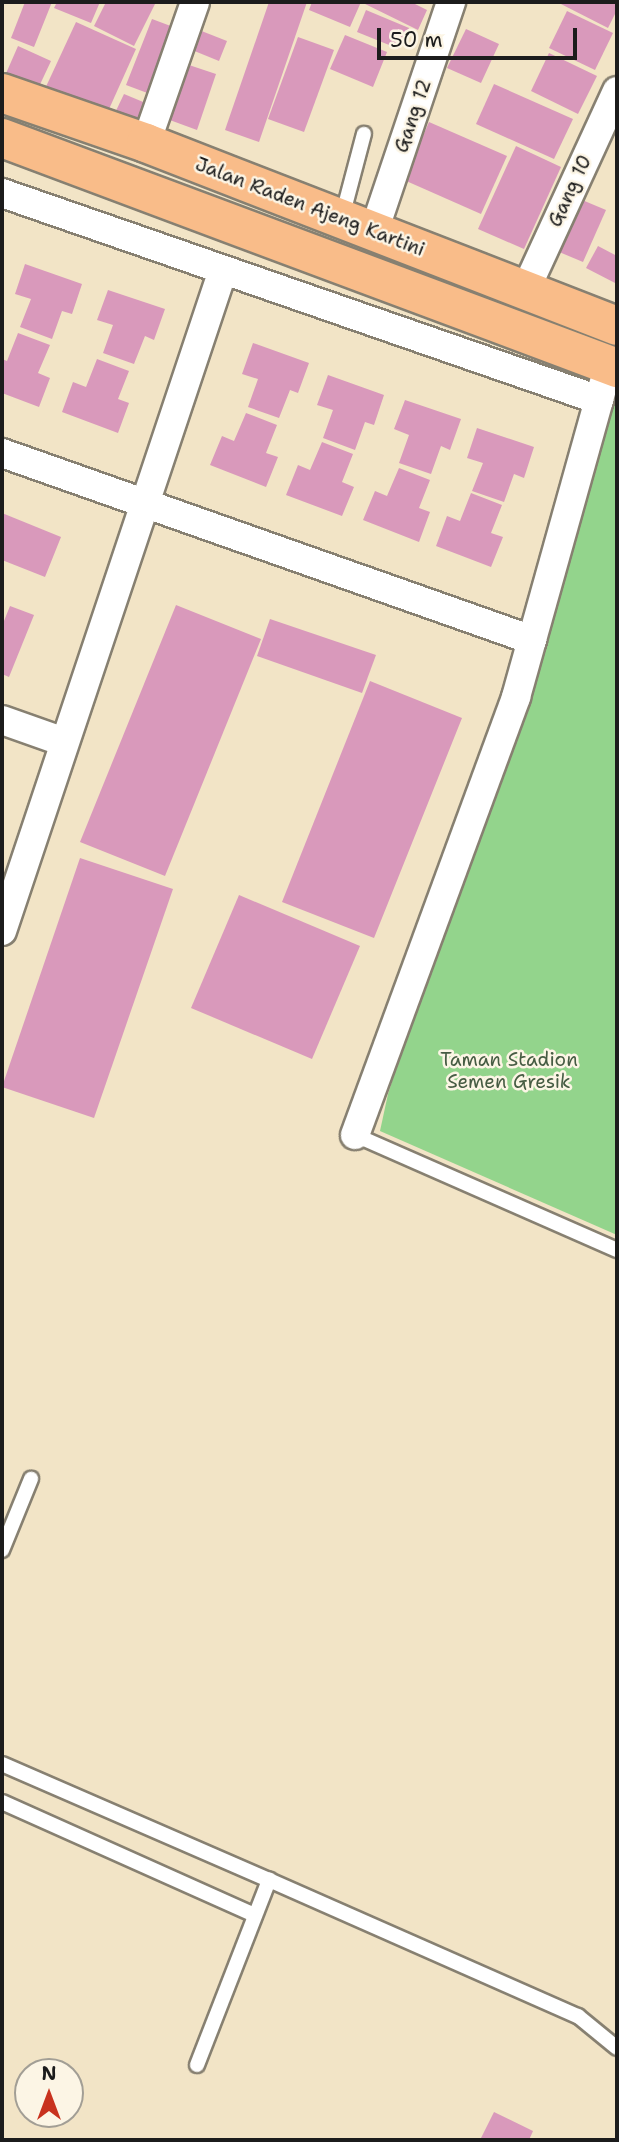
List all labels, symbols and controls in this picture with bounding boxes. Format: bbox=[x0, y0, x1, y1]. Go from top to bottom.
scale bar bbox=[381, 14, 580, 58]
text: 50 m bbox=[390, 26, 443, 54]
street label: Gang 12 bbox=[390, 76, 436, 156]
street label: Gang 10 bbox=[544, 152, 596, 230]
street label: Jalan Raden Ajeng Kartini bbox=[192, 153, 428, 261]
park label: Taman Stadion Semen Gresik bbox=[440, 1049, 578, 1093]
north arrow bbox=[14, 2058, 84, 2128]
text: N bbox=[41, 2061, 57, 2086]

